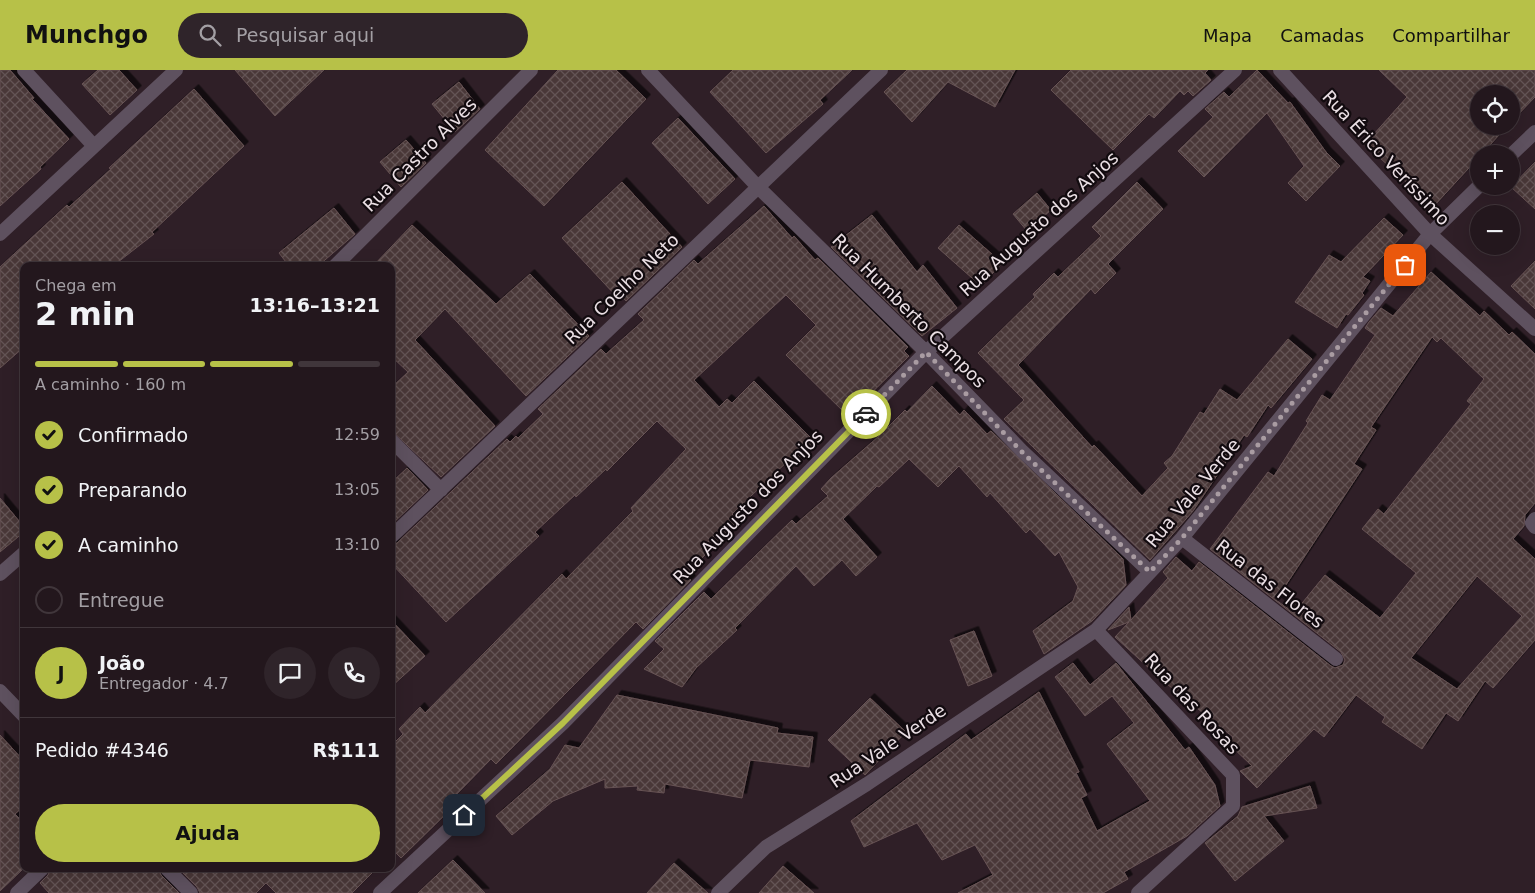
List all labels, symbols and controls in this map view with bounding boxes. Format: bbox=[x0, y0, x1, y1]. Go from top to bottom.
search box bbox=[178, 13, 528, 58]
text: Munchgo bbox=[25, 21, 148, 49]
icon: search bbox=[196, 21, 224, 49]
text: Pesquisar aqui bbox=[236, 24, 374, 46]
text: Mapa bbox=[1203, 25, 1252, 46]
text: Camadas bbox=[1280, 25, 1364, 46]
text: Compartilhar bbox=[1392, 25, 1510, 46]
map controls bbox=[1470, 85, 1520, 255]
button: locate bbox=[1470, 85, 1520, 135]
street label: Rua Érico Veríssimo bbox=[1318, 86, 1454, 230]
street label: Rua Castro Alves bbox=[358, 93, 481, 216]
button: + bbox=[1470, 145, 1520, 195]
street label: Rua Augusto dos Anjos bbox=[955, 147, 1122, 300]
button: − bbox=[1470, 205, 1520, 255]
street label: Rua Coelho Neto bbox=[560, 229, 683, 348]
street label: Rua Humberto Campos bbox=[828, 229, 991, 392]
pin bbox=[1384, 244, 1426, 286]
icon: bag bbox=[1391, 251, 1419, 279]
text: Chega em bbox=[35, 276, 117, 295]
text: 13:16–13:21 bbox=[250, 294, 380, 316]
text: 2 min bbox=[35, 295, 136, 333]
text: A caminho · 160 m bbox=[35, 375, 186, 394]
courier bbox=[841, 389, 891, 439]
icon: car bbox=[852, 400, 880, 428]
icon: check bbox=[35, 421, 63, 449]
text: Confirmado bbox=[78, 424, 188, 446]
text: 12:59 bbox=[334, 425, 380, 444]
street label: Rua Augusto dos Anjos bbox=[668, 425, 827, 588]
street label: Rua Vale Verde bbox=[1141, 434, 1244, 551]
icon: check bbox=[35, 476, 63, 504]
text: Preparando bbox=[78, 479, 187, 501]
text: 13:05 bbox=[334, 480, 380, 499]
icon: check bbox=[35, 531, 63, 559]
text: A caminho bbox=[78, 534, 179, 556]
text: 13:10 bbox=[334, 535, 380, 554]
street label: Rua das Flores bbox=[1212, 535, 1328, 632]
text: Entregue bbox=[78, 589, 164, 611]
button: chat bbox=[264, 647, 316, 699]
button: phone bbox=[328, 647, 380, 699]
street label: Rua das Rosas bbox=[1140, 649, 1244, 758]
text: João bbox=[99, 652, 145, 674]
text: J bbox=[57, 662, 65, 684]
text: Entregador · 4.7 bbox=[99, 674, 229, 693]
street label: Rua Vale Verde bbox=[826, 699, 950, 792]
text: Pedido #4346 bbox=[35, 739, 169, 761]
text: R$111 bbox=[312, 739, 380, 761]
pin bbox=[443, 794, 485, 836]
icon: home bbox=[450, 801, 478, 829]
button: Ajuda bbox=[35, 804, 380, 862]

